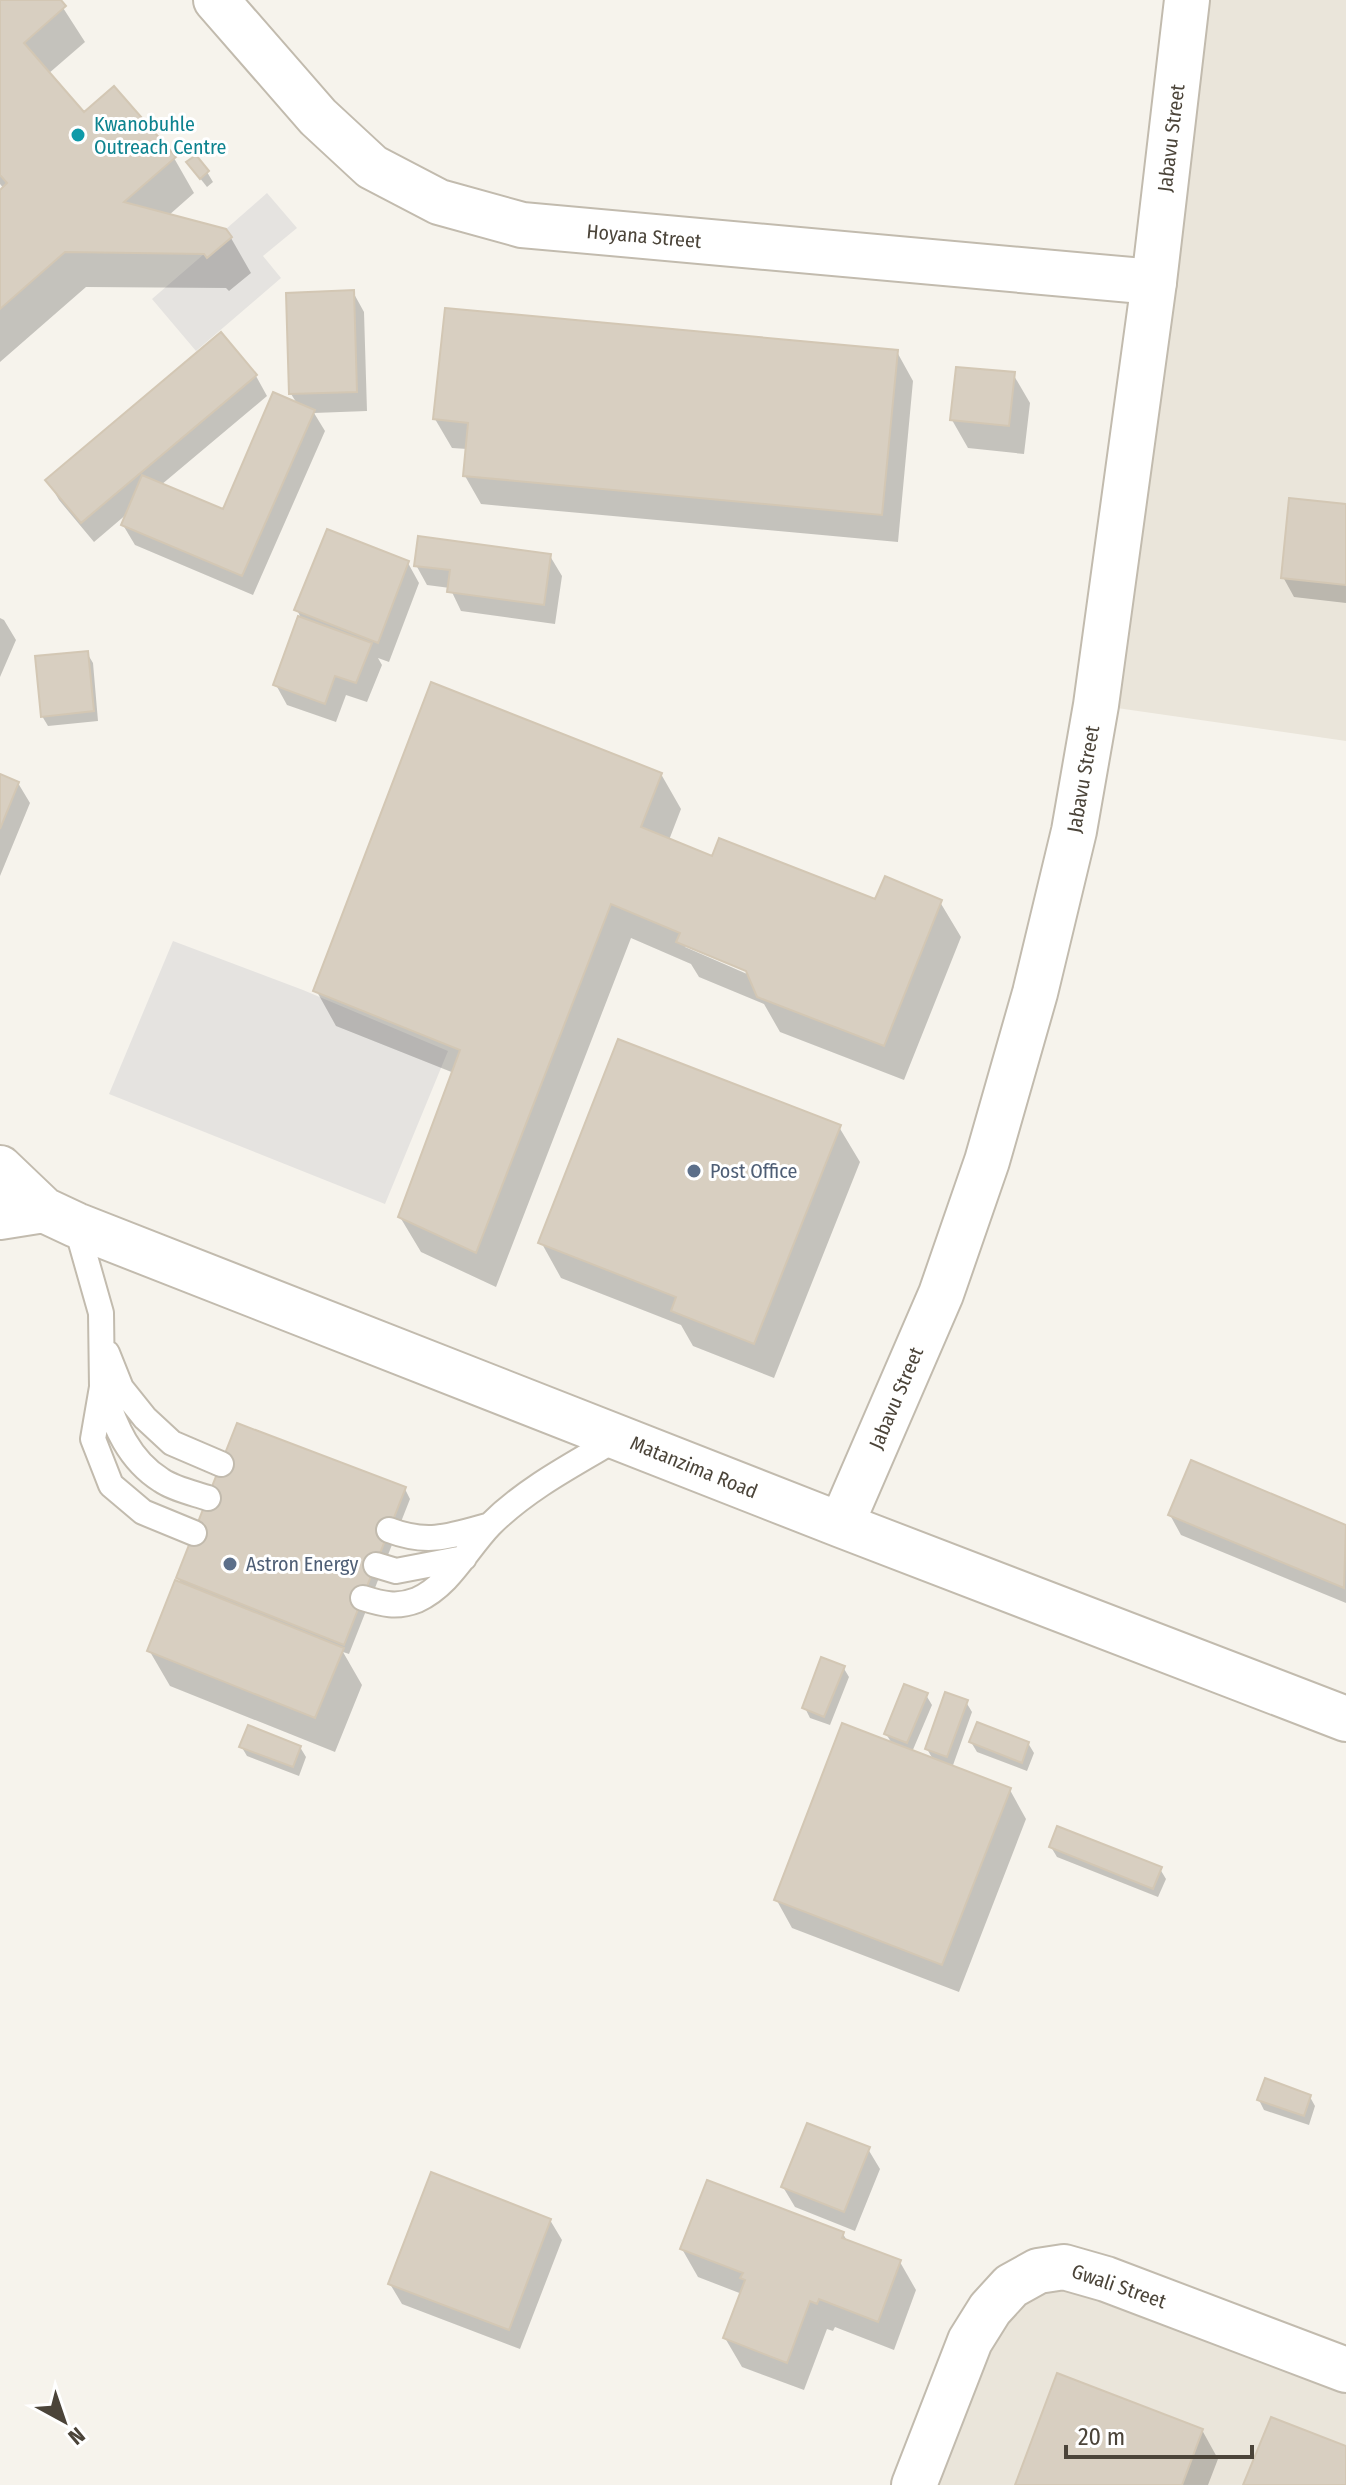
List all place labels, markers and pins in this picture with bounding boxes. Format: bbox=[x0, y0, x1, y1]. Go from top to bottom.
place label: Kwanobuhle Outreach Centre bbox=[94, 112, 226, 159]
marker: Kwanobuhle Outreach Centre bbox=[69, 126, 87, 144]
place label: Post Office bbox=[710, 1159, 797, 1183]
marker: Post Office bbox=[685, 1162, 703, 1180]
place label: Astron Energy bbox=[246, 1552, 358, 1576]
marker: Astron Energy bbox=[221, 1555, 239, 1573]

